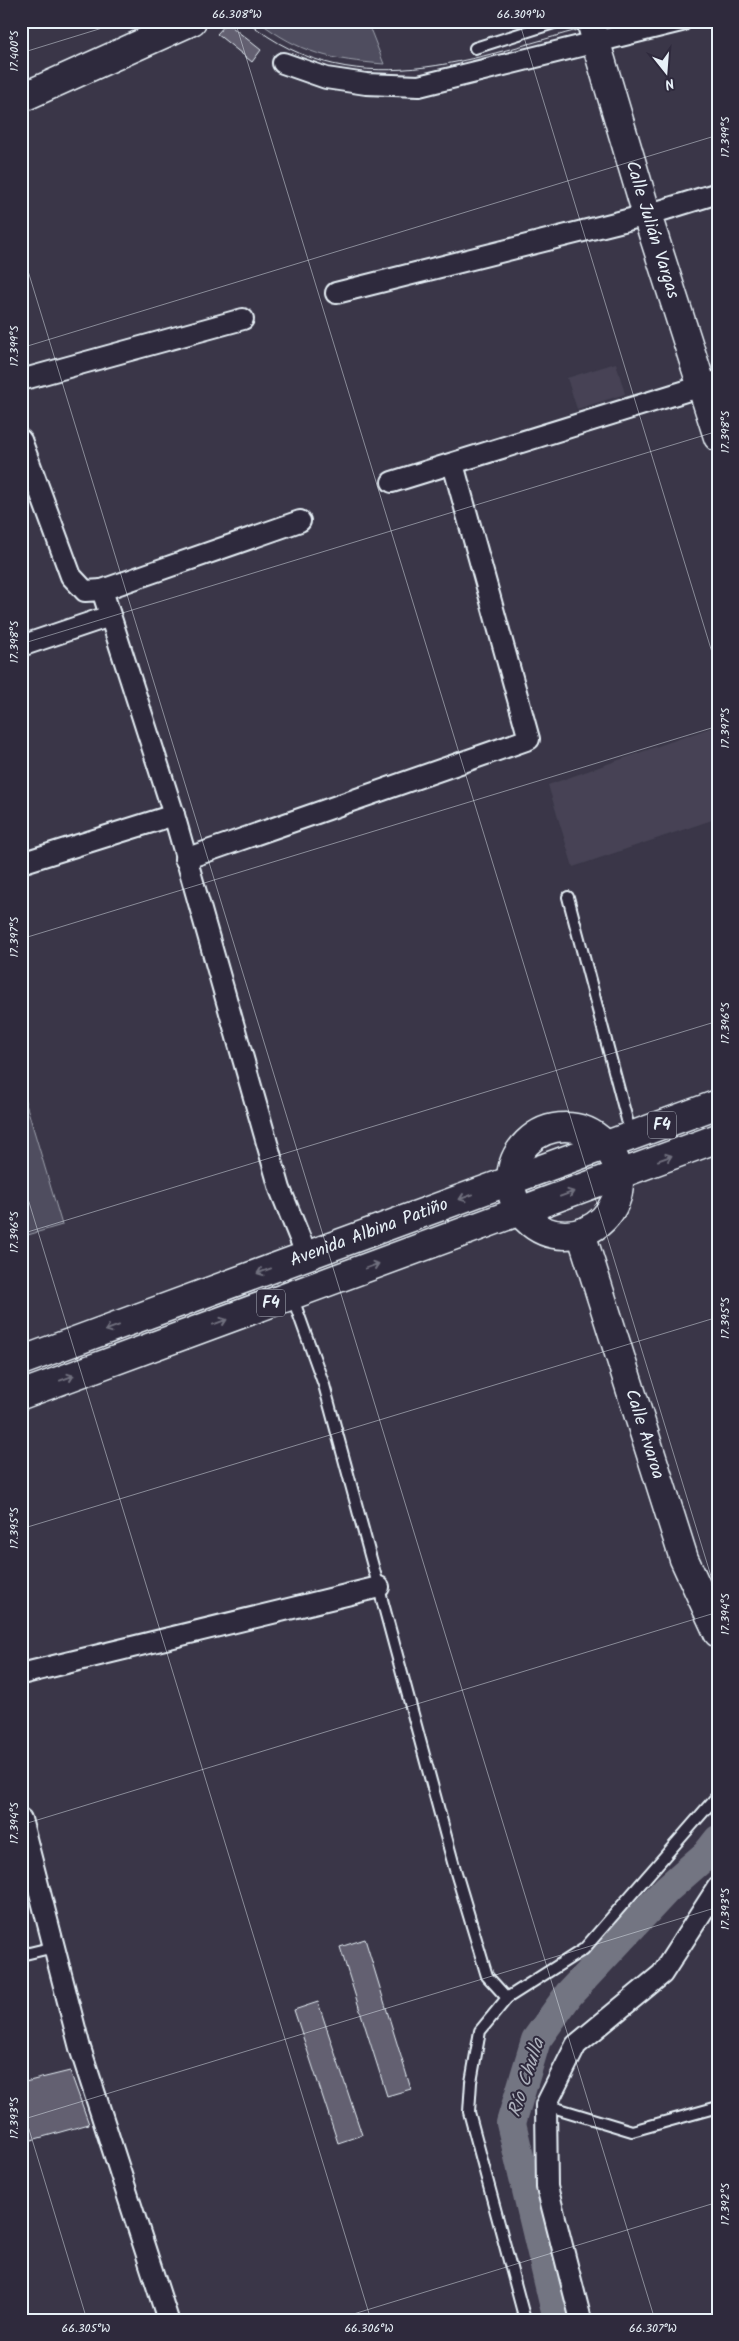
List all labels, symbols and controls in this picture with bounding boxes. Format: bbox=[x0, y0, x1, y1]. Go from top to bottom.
text: 66.308°W bbox=[212, 5, 262, 24]
text: 66.309°W bbox=[497, 5, 545, 24]
text: 17.400°S bbox=[5, 30, 24, 72]
north arrow bbox=[642, 48, 692, 98]
text: N bbox=[662, 72, 677, 95]
text: 17.399°S bbox=[716, 116, 735, 158]
street label: Calle Julián Vargas bbox=[617, 157, 687, 303]
text: 17.399°S bbox=[5, 325, 24, 367]
text: 17.398°S bbox=[716, 410, 735, 453]
text: 17.398°S bbox=[5, 620, 24, 663]
text: 17.397°S bbox=[716, 707, 735, 748]
text: 17.397°S bbox=[5, 916, 24, 957]
text: 17.396°S bbox=[716, 1001, 735, 1044]
road number: F4 bbox=[648, 1112, 676, 1138]
one-way arrow bbox=[657, 1153, 672, 1162]
one-way arrow bbox=[559, 1189, 574, 1198]
street label: Avenida Albina Patiño bbox=[286, 1190, 452, 1275]
one-way arrow bbox=[459, 1193, 474, 1202]
text: 17.396°S bbox=[5, 1210, 24, 1253]
one-way arrow bbox=[364, 1261, 379, 1270]
one-way arrow bbox=[257, 1267, 272, 1277]
road number: F4 bbox=[257, 1290, 285, 1316]
text: 17.395°S bbox=[716, 1297, 735, 1339]
one-way arrow bbox=[211, 1317, 227, 1326]
one-way arrow bbox=[105, 1324, 120, 1333]
one-way arrow bbox=[59, 1373, 74, 1382]
street label: Calle Avaroa bbox=[617, 1385, 672, 1483]
text: 17.395°S bbox=[5, 1507, 24, 1549]
text: 17.394°S bbox=[716, 1592, 735, 1635]
text: 17.394°S bbox=[5, 1801, 24, 1844]
text: 17.393°S bbox=[716, 1887, 735, 1930]
water label: Río Chulla bbox=[500, 2034, 554, 2121]
text: 17.393°S bbox=[5, 2096, 24, 2139]
text: 17.392°S bbox=[716, 2182, 735, 2225]
text: 66.305°W bbox=[62, 2319, 110, 2338]
text: 66.306°W bbox=[344, 2319, 394, 2338]
text: 66.307°W bbox=[629, 2319, 677, 2338]

